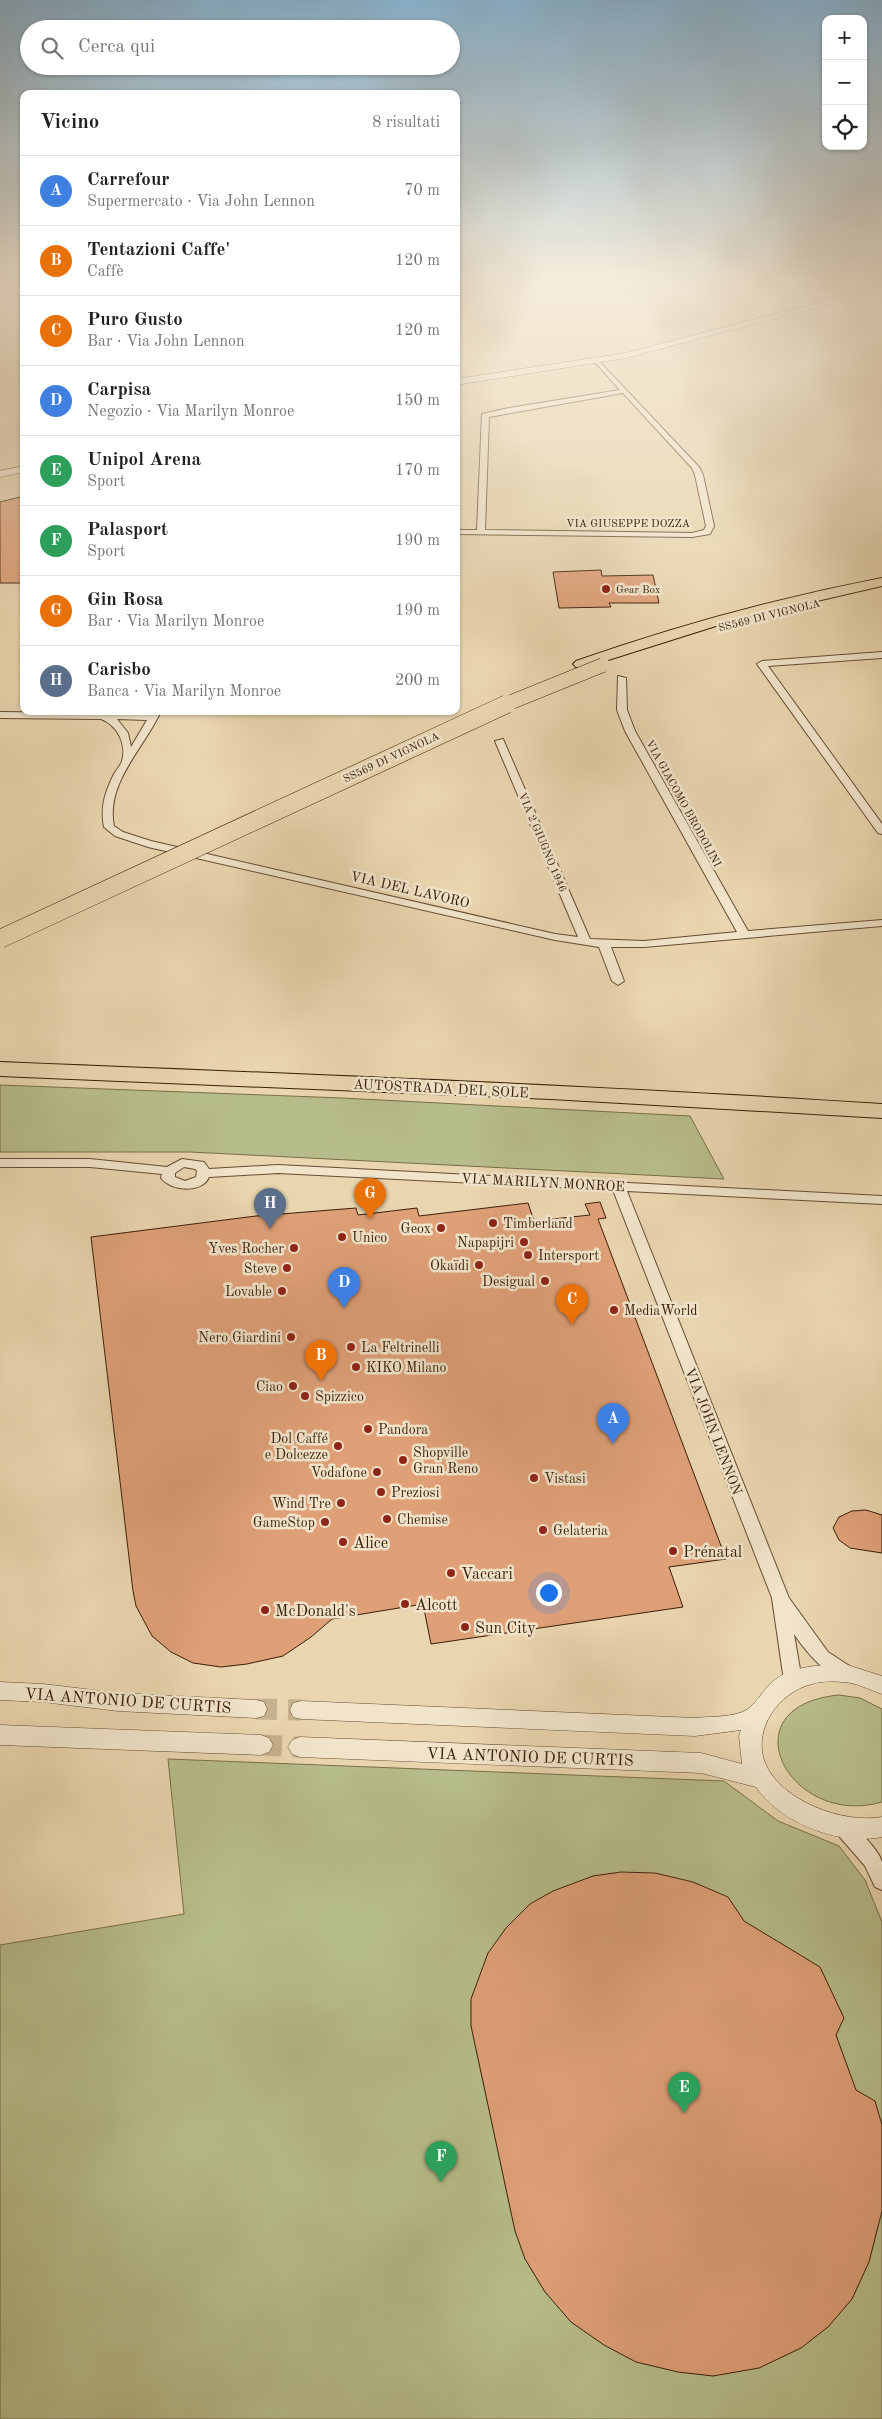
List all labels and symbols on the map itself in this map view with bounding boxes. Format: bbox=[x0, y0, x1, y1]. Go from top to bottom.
street label: VIA GIUSEPPE DOZZA bbox=[566, 519, 691, 530]
marker: Gear Box bbox=[600, 583, 612, 595]
place label: Gear Box bbox=[616, 585, 661, 596]
street label: SS569 DI VIGNOLA bbox=[717, 598, 822, 634]
street label: SS569 DI VIGNOLA bbox=[342, 731, 442, 785]
street label: VIA GIACOMO BRODOLINI bbox=[643, 738, 722, 869]
street label: VIA 2 GIUGNO 1946 bbox=[516, 791, 568, 894]
street label: VIA DEL LAVORO bbox=[349, 869, 471, 911]
street label: AUTOSTRADA DEL SOLE bbox=[353, 1077, 529, 1101]
street label: VIA MARILYN MONROE bbox=[461, 1172, 625, 1194]
pin: G bbox=[354, 1178, 386, 1219]
pin: H bbox=[254, 1188, 286, 1229]
marker: Timberland bbox=[487, 1217, 499, 1229]
place label: Timberland bbox=[503, 1217, 573, 1231]
place label: Geox bbox=[401, 1222, 431, 1236]
marker: Geox bbox=[435, 1222, 447, 1234]
marker: Unico bbox=[336, 1231, 348, 1243]
place label: Unico bbox=[352, 1231, 387, 1245]
place label: Napapijri bbox=[457, 1236, 514, 1250]
marker: Napapijri bbox=[518, 1236, 530, 1248]
place label: Yves Rocher bbox=[208, 1242, 284, 1256]
marker: Yves Rocher bbox=[288, 1242, 300, 1254]
marker: Intersport bbox=[522, 1249, 534, 1261]
place label: Intersport bbox=[538, 1249, 599, 1263]
place label: Okaïdi bbox=[430, 1259, 469, 1273]
marker: Okaïdi bbox=[473, 1259, 485, 1271]
place label: Steve bbox=[244, 1262, 277, 1276]
marker: Steve bbox=[281, 1262, 293, 1274]
pin: D bbox=[328, 1267, 360, 1308]
place label: Desigual bbox=[482, 1275, 535, 1289]
marker: Desigual bbox=[539, 1275, 551, 1287]
pin: C bbox=[556, 1284, 588, 1325]
place label: Lovable bbox=[225, 1285, 272, 1299]
marker: Lovable bbox=[276, 1285, 288, 1297]
marker: MediaWorld bbox=[608, 1304, 620, 1316]
place label: MediaWorld bbox=[624, 1304, 698, 1318]
place label: Nero Giardini bbox=[198, 1331, 281, 1345]
marker: Nero Giardini bbox=[285, 1331, 297, 1343]
pin: B bbox=[305, 1340, 337, 1381]
marker: La Feltrinelli bbox=[345, 1341, 357, 1353]
place label: La Feltrinelli bbox=[361, 1341, 440, 1355]
marker: KIKO Milano bbox=[350, 1361, 362, 1373]
place label: KIKO Milano bbox=[366, 1361, 447, 1375]
street label: VIA JOHN LENNON bbox=[682, 1366, 744, 1497]
place label: Ciao bbox=[256, 1380, 283, 1394]
marker: Ciao bbox=[287, 1380, 299, 1392]
marker: Spizzico bbox=[299, 1390, 311, 1402]
place label: Spizzico bbox=[315, 1390, 364, 1404]
pin: A bbox=[597, 1403, 629, 1444]
marker: Pandora bbox=[362, 1423, 374, 1435]
place label: Pandora bbox=[378, 1423, 428, 1437]
place label: Dol Caffé e Dolcezze bbox=[265, 1432, 328, 1462]
marker: Dol Caffé e Dolcezze bbox=[332, 1440, 344, 1452]
place label: Shopville Gran Reno bbox=[413, 1446, 478, 1476]
marker: Shopville Gran Reno bbox=[397, 1454, 409, 1466]
place label: Vodafone bbox=[311, 1466, 367, 1480]
marker: Vodafone bbox=[371, 1466, 383, 1478]
marker: Vistasi bbox=[528, 1472, 540, 1484]
place label: Vistasi bbox=[544, 1472, 586, 1486]
marker: Preziosi bbox=[375, 1486, 387, 1498]
place label: Preziosi bbox=[391, 1486, 440, 1500]
place label: Wind Tre bbox=[272, 1497, 331, 1511]
marker: Wind Tre bbox=[335, 1497, 347, 1509]
marker: Chemise bbox=[381, 1513, 393, 1525]
place label: Chemise bbox=[397, 1513, 448, 1527]
place label: GameStop bbox=[253, 1516, 315, 1530]
marker: GameStop bbox=[319, 1516, 331, 1528]
marker: Gelateria bbox=[537, 1524, 549, 1536]
place label: Gelateria bbox=[553, 1524, 608, 1538]
marker: Alice bbox=[337, 1536, 349, 1548]
place label: Alice bbox=[353, 1536, 388, 1552]
marker: Prénatal bbox=[667, 1545, 679, 1557]
place label: Prénatal bbox=[683, 1545, 742, 1561]
marker: Vaccari bbox=[445, 1567, 457, 1579]
place label: Vaccari bbox=[461, 1567, 513, 1583]
your location bbox=[536, 1580, 562, 1606]
marker: Alcott bbox=[399, 1598, 411, 1610]
place label: Alcott bbox=[415, 1598, 458, 1614]
marker: McDonald's bbox=[259, 1604, 271, 1616]
place label: McDonald's bbox=[275, 1604, 356, 1620]
marker: Sun City bbox=[459, 1621, 471, 1633]
place label: Sun City bbox=[475, 1621, 536, 1637]
street label: VIA ANTONIO DE CURTIS bbox=[24, 1687, 232, 1717]
street label: VIA ANTONIO DE CURTIS bbox=[426, 1746, 634, 1770]
pin: E bbox=[668, 2072, 700, 2113]
pin: F bbox=[425, 2141, 457, 2182]

